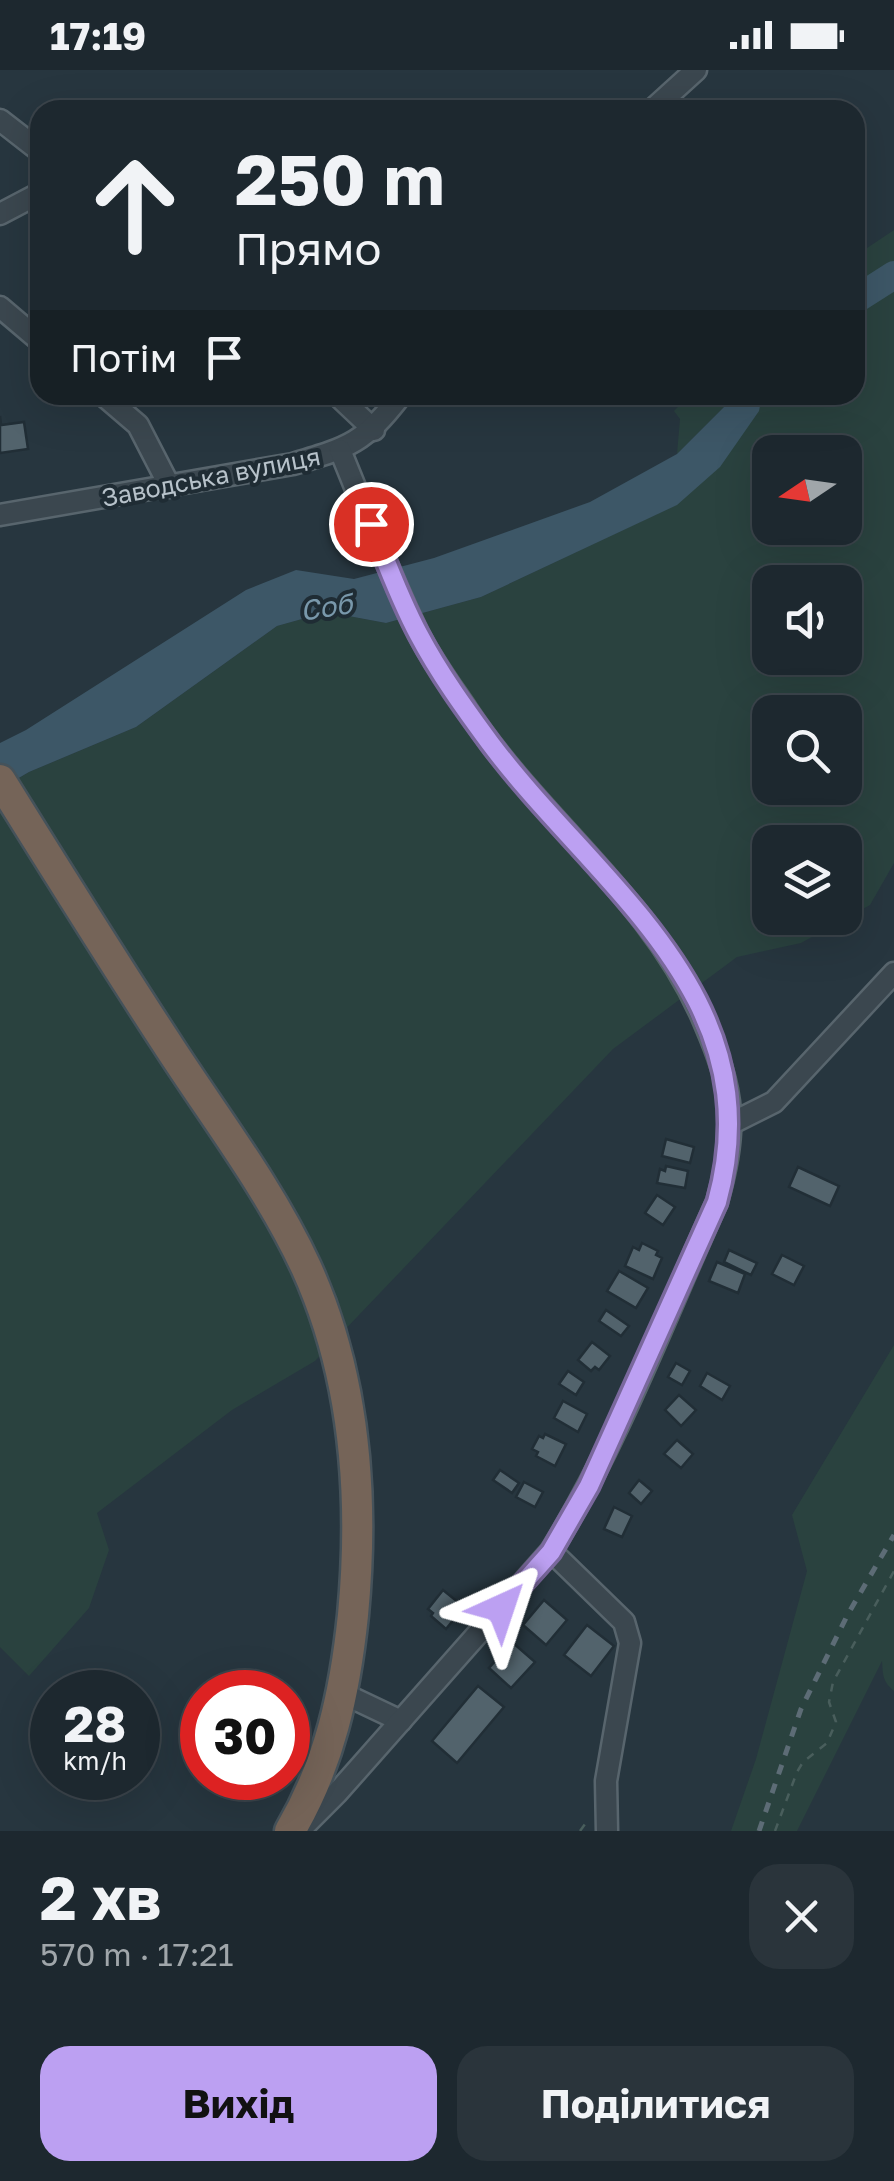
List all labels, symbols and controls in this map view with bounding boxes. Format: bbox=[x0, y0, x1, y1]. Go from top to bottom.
text: 17:19 bbox=[50, 13, 146, 58]
text: 250 m bbox=[235, 136, 445, 220]
icon: ahead bbox=[70, 140, 200, 270]
text: Прямо bbox=[235, 221, 381, 275]
icon: arrive bbox=[197, 330, 252, 385]
text: Потім bbox=[70, 335, 177, 380]
north arrow bbox=[752, 435, 862, 545]
map controls bbox=[752, 435, 862, 935]
street label: Заводська вулиця bbox=[99, 440, 323, 513]
pin bbox=[329, 482, 414, 567]
icon: arrive bbox=[344, 497, 399, 552]
button: sound bbox=[752, 565, 862, 675]
water label: Соб bbox=[297, 586, 358, 627]
button: search bbox=[752, 695, 862, 805]
button: layers bbox=[752, 825, 862, 935]
position arrow bbox=[449, 1556, 553, 1660]
speed limit sign: 30 bbox=[180, 1670, 310, 1800]
text: 28 bbox=[64, 1693, 126, 1753]
text: km/h bbox=[63, 1745, 127, 1776]
text: 2 хв bbox=[40, 1861, 161, 1933]
button: close bbox=[749, 1864, 854, 1969]
text: 570 m · 17:21 bbox=[40, 1935, 233, 1973]
button: Вихід bbox=[40, 2046, 437, 2161]
button: Поділитися bbox=[457, 2046, 854, 2161]

